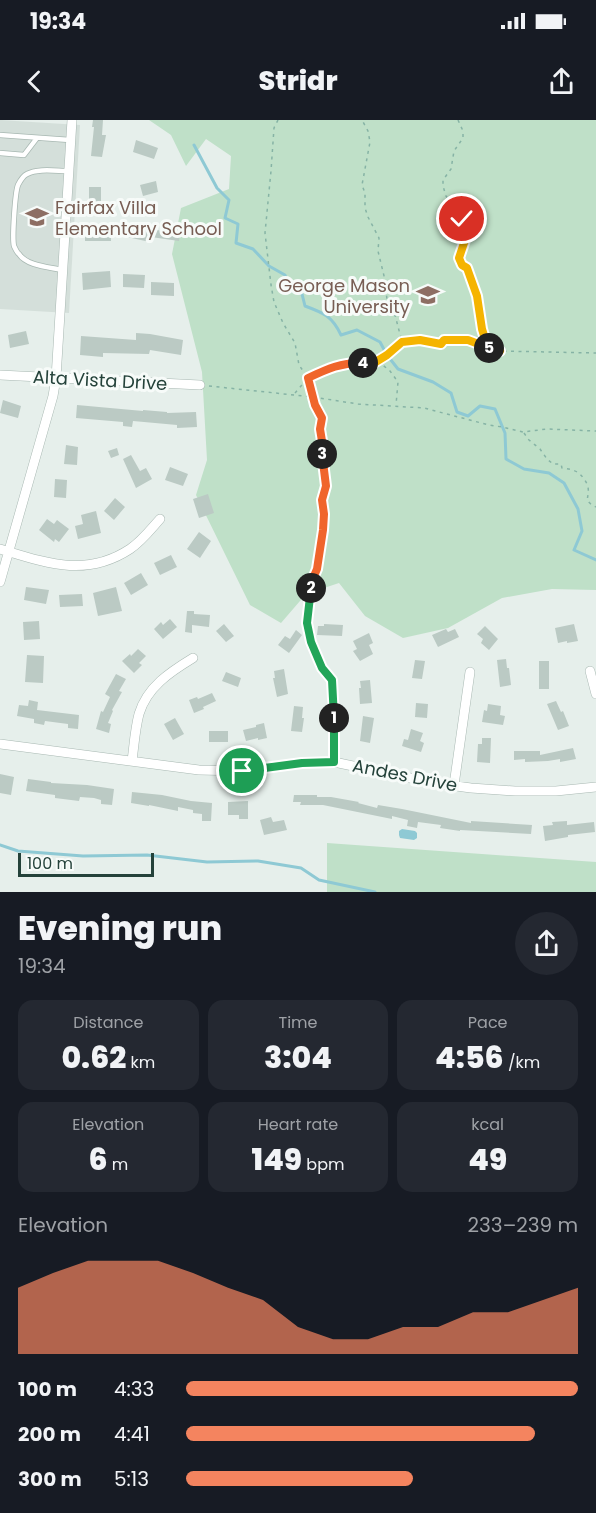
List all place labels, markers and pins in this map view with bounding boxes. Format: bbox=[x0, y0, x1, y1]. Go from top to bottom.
pin bbox=[436, 193, 487, 244]
place label: Fairfax Villa Elementary School bbox=[55, 195, 222, 241]
school or university icon: Fairfax Villa Elementary School bbox=[24, 204, 50, 230]
place label: George Mason University bbox=[278, 273, 410, 319]
school or university icon: George Mason University bbox=[415, 282, 441, 308]
pin: 5 bbox=[474, 333, 504, 363]
pin: 4 bbox=[348, 348, 378, 378]
pin: 3 bbox=[307, 439, 337, 469]
pin: 2 bbox=[296, 573, 326, 603]
pin: 1 bbox=[319, 703, 349, 733]
pin bbox=[216, 745, 267, 796]

